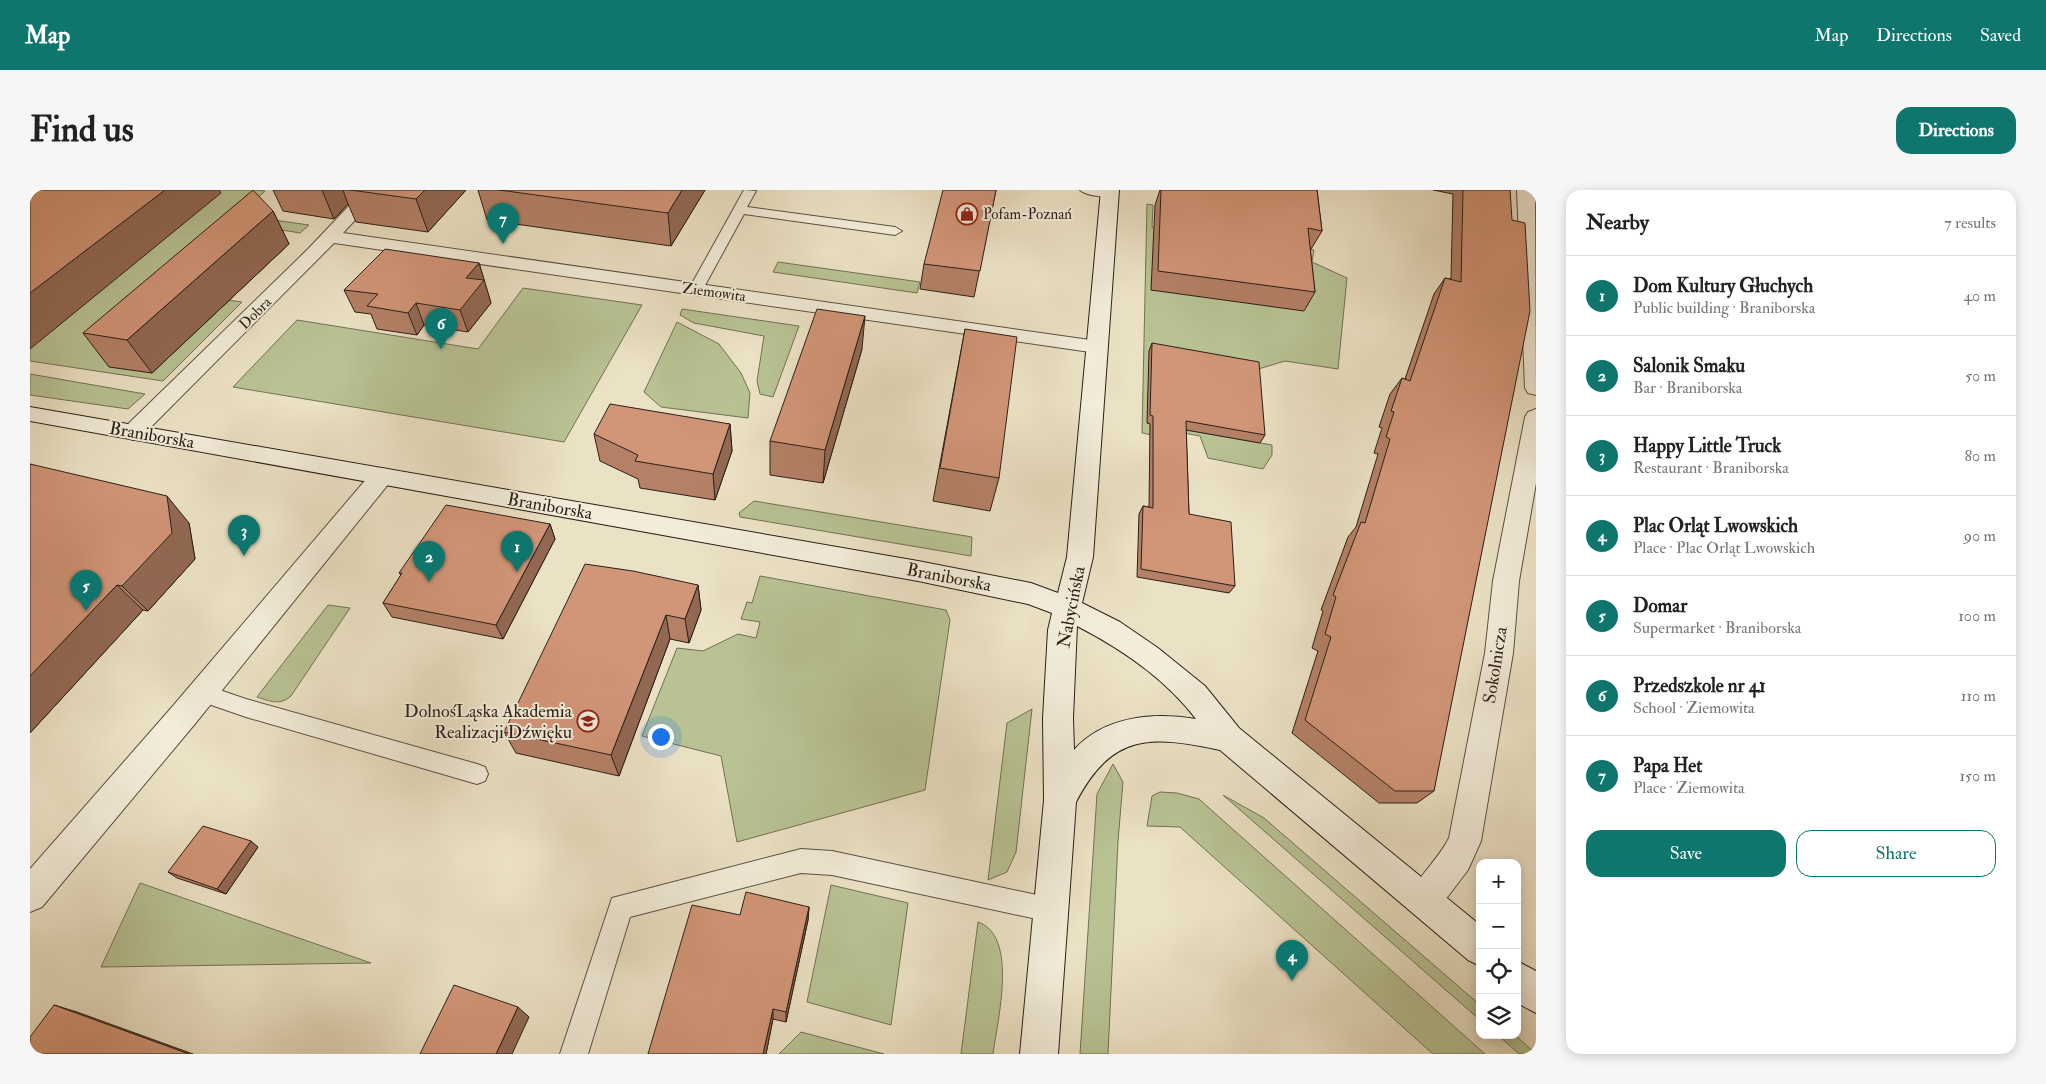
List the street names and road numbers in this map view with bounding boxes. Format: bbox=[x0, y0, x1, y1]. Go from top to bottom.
street label: Ziemowita bbox=[681, 279, 748, 306]
street label: Dobra bbox=[235, 292, 276, 334]
street label: Braniborska bbox=[108, 417, 197, 454]
street label: Braniborska bbox=[506, 488, 595, 525]
street label: Braniborska bbox=[904, 558, 994, 597]
street label: Nabycińska bbox=[1052, 564, 1091, 650]
street label: Sokolnicza bbox=[1478, 624, 1513, 705]

